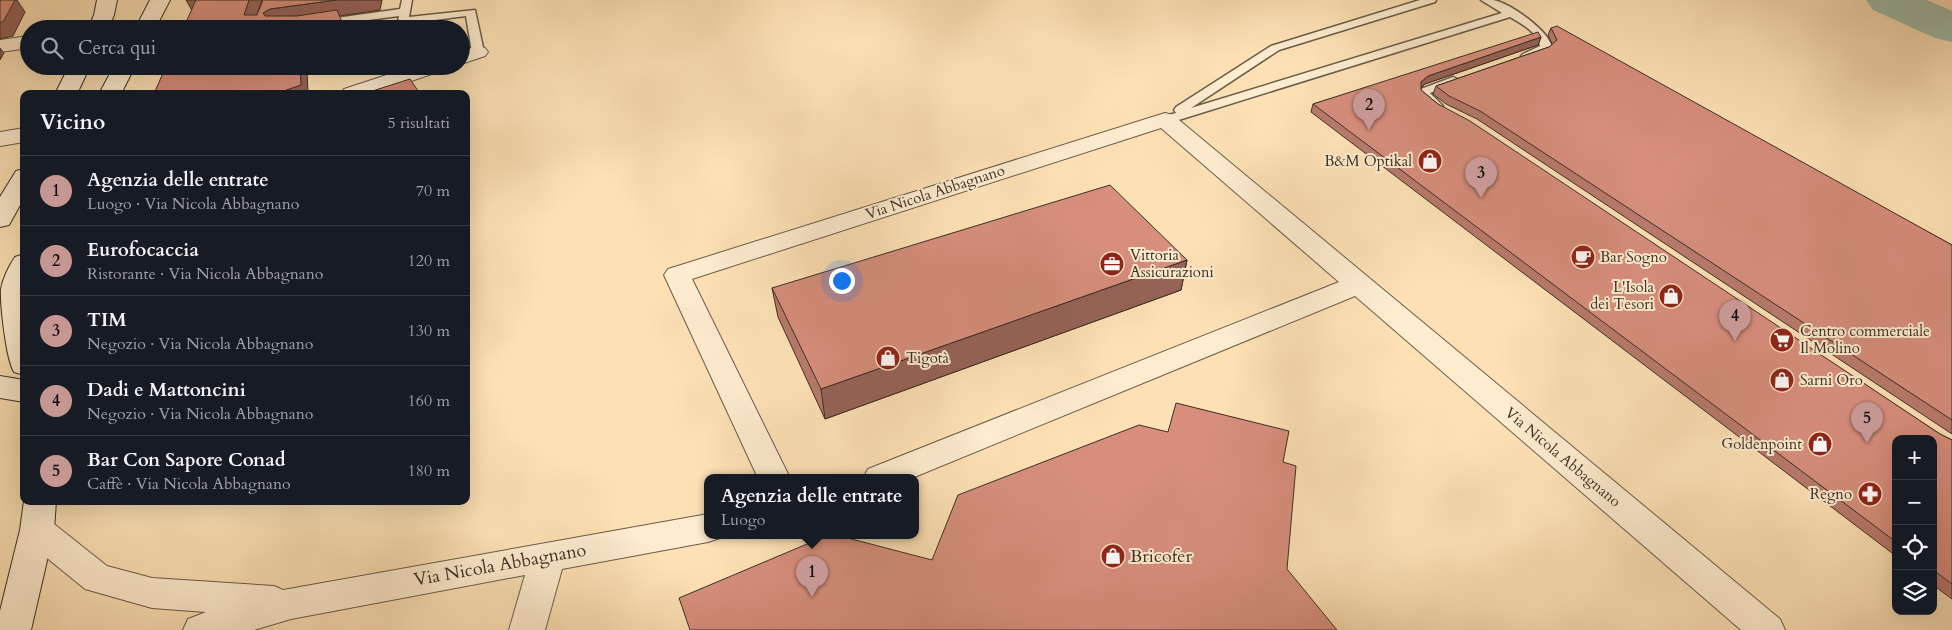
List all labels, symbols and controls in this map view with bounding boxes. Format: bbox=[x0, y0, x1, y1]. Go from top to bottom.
search box bbox=[20, 20, 470, 75]
icon: search bbox=[38, 34, 66, 62]
text: Cerca qui bbox=[78, 35, 156, 61]
pin: 2 bbox=[1353, 89, 1385, 130]
text: Vicino bbox=[40, 108, 105, 137]
text: 5 risultati bbox=[387, 112, 450, 134]
shop icon: B&M Optikal bbox=[1417, 148, 1443, 174]
place label: B&M Optikal bbox=[1324, 151, 1412, 171]
pin: 3 bbox=[1465, 157, 1497, 198]
street label: Via Nicola Abbagnano bbox=[863, 160, 1007, 224]
text: Agenzia delle entrate bbox=[87, 167, 269, 193]
text: 1 bbox=[52, 180, 60, 202]
text: 70 m bbox=[416, 180, 450, 202]
text: Luogo · Via Nicola Abbagnano bbox=[87, 193, 299, 215]
text: Eurofocaccia bbox=[87, 237, 199, 263]
cafe icon: Bar Sogno bbox=[1570, 244, 1596, 270]
place label: Vittoria Assicurazioni bbox=[1130, 245, 1214, 282]
place label: Bar Sogno bbox=[1600, 247, 1667, 267]
text: 2 bbox=[52, 250, 60, 272]
text: 120 m bbox=[408, 250, 450, 272]
office icon: Vittoria Assicurazioni bbox=[1099, 251, 1125, 277]
text: Ristorante · Via Nicola Abbagnano bbox=[87, 263, 324, 285]
your location bbox=[829, 268, 855, 294]
place label: L'Isola dei Tesori bbox=[1590, 277, 1655, 314]
shop icon: L'Isola dei Tesori bbox=[1658, 283, 1684, 309]
pin: 4 bbox=[1719, 300, 1751, 341]
text: TIM bbox=[87, 307, 127, 333]
text: 3 bbox=[52, 320, 60, 342]
text: 130 m bbox=[408, 320, 450, 342]
place label: Centro commerciale Il Molino bbox=[1800, 321, 1930, 358]
supermarket icon: Centro commerciale Il Molino bbox=[1769, 327, 1795, 353]
text: Negozio · Via Nicola Abbagnano bbox=[87, 333, 314, 355]
shop icon: Tigotà bbox=[875, 345, 901, 371]
place label: Tigotà bbox=[906, 348, 949, 368]
shop icon: Sarni Oro bbox=[1769, 367, 1795, 393]
place label: Sarni Oro bbox=[1800, 370, 1863, 390]
text: Dadi e Mattoncini bbox=[87, 377, 246, 403]
text: 4 bbox=[52, 390, 60, 412]
text: 160 m bbox=[408, 390, 450, 412]
pin: 5 bbox=[1851, 402, 1883, 443]
text: Negozio · Via Nicola Abbagnano bbox=[87, 403, 314, 425]
street label: Via Nicola Abbagnano bbox=[1501, 403, 1625, 511]
shop icon: Goldenpoint bbox=[1807, 431, 1833, 457]
place label: Goldenpoint bbox=[1721, 434, 1802, 454]
map controls bbox=[1892, 435, 1937, 615]
button: + bbox=[1892, 435, 1937, 480]
text: Bar Con Sapore Conad bbox=[87, 447, 286, 473]
text: 5 bbox=[52, 460, 60, 482]
text: 180 m bbox=[408, 460, 450, 482]
text: Caffè · Via Nicola Abbagnano bbox=[87, 473, 291, 495]
popup bbox=[704, 474, 919, 539]
button: − bbox=[1892, 480, 1937, 525]
pharmacy icon: Regno bbox=[1857, 481, 1883, 507]
text: Agenzia delle entrate bbox=[721, 483, 902, 509]
place label: Regno bbox=[1810, 484, 1852, 504]
text: Luogo bbox=[721, 509, 765, 531]
button: locate bbox=[1892, 525, 1937, 570]
street label: Via Nicola Abbagnano bbox=[412, 538, 588, 592]
shop icon: Bricofer bbox=[1100, 543, 1126, 569]
place label: Bricofer bbox=[1130, 544, 1192, 569]
pin: 1 bbox=[796, 556, 828, 597]
button: layers bbox=[1892, 570, 1937, 615]

